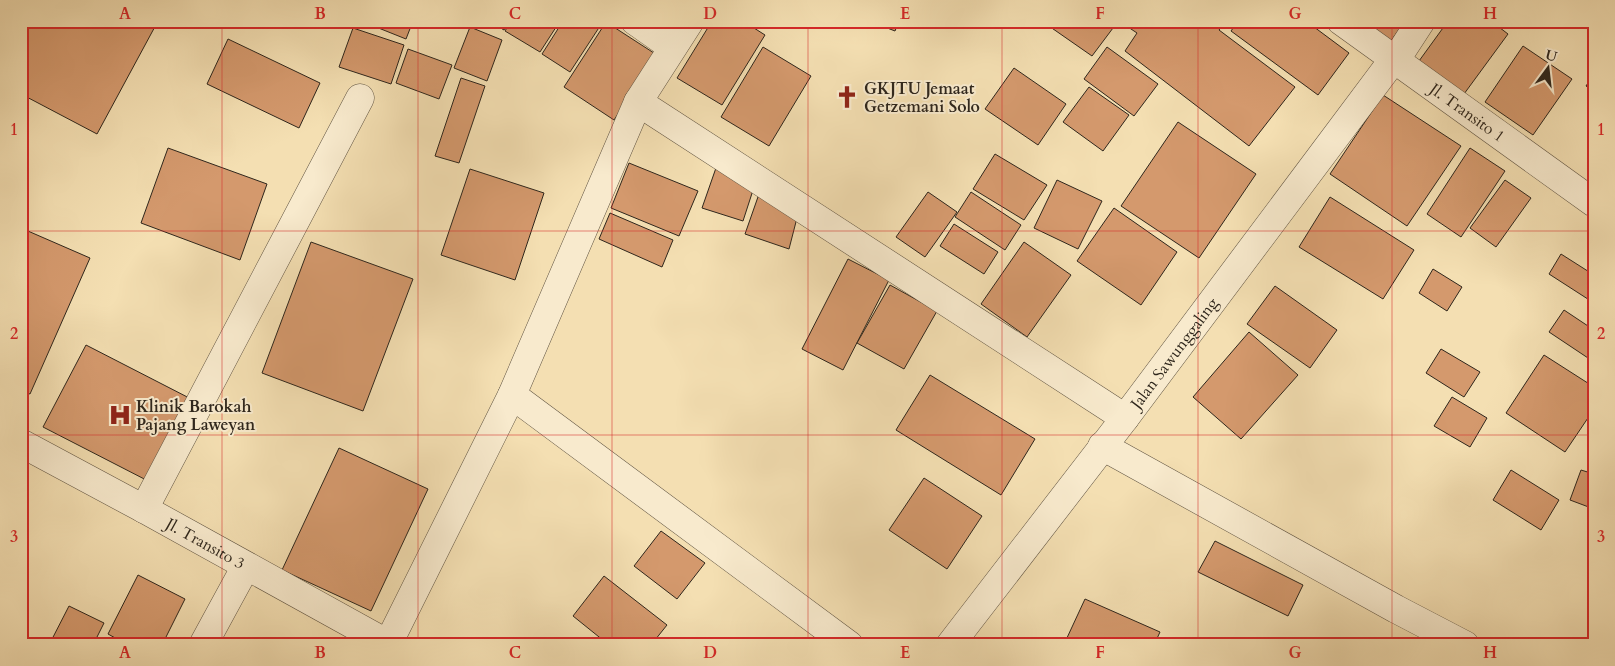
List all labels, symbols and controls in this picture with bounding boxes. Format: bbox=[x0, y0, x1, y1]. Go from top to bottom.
text: A bbox=[119, 3, 131, 25]
text: B bbox=[314, 3, 326, 25]
text: C bbox=[509, 3, 521, 25]
text: D bbox=[703, 3, 717, 25]
text: E bbox=[900, 3, 910, 25]
text: F bbox=[1095, 3, 1105, 25]
text: G bbox=[1288, 3, 1302, 25]
text: H bbox=[1483, 3, 1497, 25]
north arrow bbox=[1522, 42, 1572, 92]
text: U bbox=[1543, 45, 1560, 67]
street label: Jl. Transito 1 bbox=[1423, 77, 1509, 147]
place label: GKJTU Jemaat Getzemani Solo bbox=[864, 78, 980, 118]
church icon: GKJTU Jemaat Getzemani Solo bbox=[834, 84, 860, 110]
text: 1 bbox=[10, 119, 18, 141]
text: 1 bbox=[1597, 119, 1605, 141]
street label: Jalan Sawunggaling bbox=[1124, 293, 1224, 415]
text: 2 bbox=[10, 323, 18, 345]
text: 2 bbox=[1597, 323, 1605, 345]
place label: Klinik Barokah Pajang Laweyan bbox=[136, 396, 256, 436]
hospital icon: Klinik Barokah Pajang Laweyan bbox=[107, 402, 133, 428]
street label: Jl. Transito 3 bbox=[160, 512, 249, 575]
text: 3 bbox=[10, 526, 18, 548]
text: 3 bbox=[1597, 526, 1605, 548]
text: A bbox=[119, 642, 131, 664]
text: B bbox=[314, 642, 326, 664]
text: C bbox=[509, 642, 521, 664]
text: D bbox=[703, 642, 717, 664]
text: E bbox=[900, 642, 910, 664]
text: F bbox=[1095, 642, 1105, 664]
text: G bbox=[1288, 642, 1302, 664]
text: H bbox=[1483, 642, 1497, 664]

